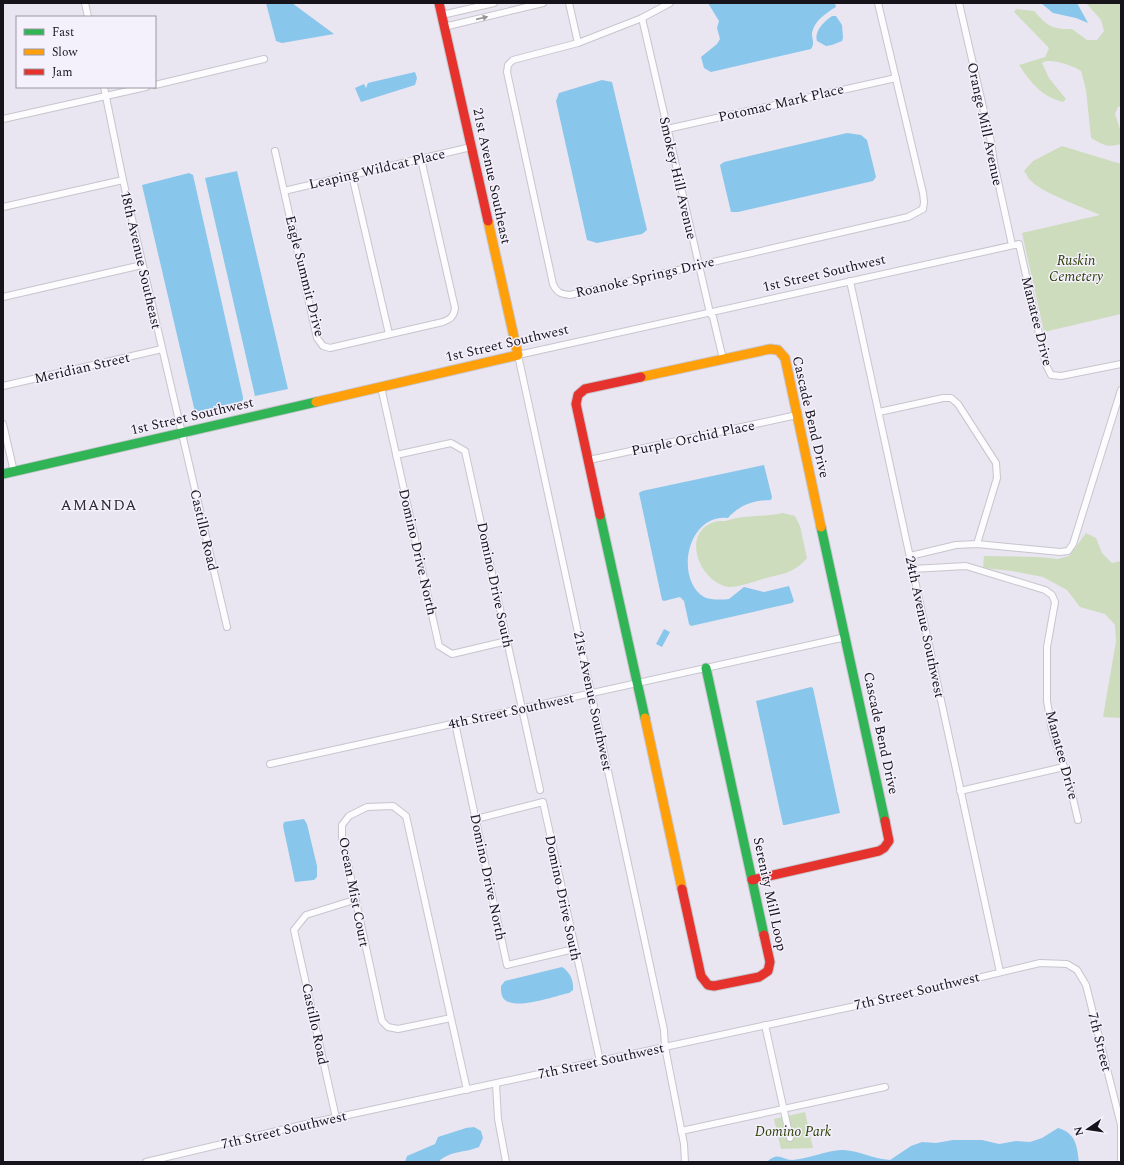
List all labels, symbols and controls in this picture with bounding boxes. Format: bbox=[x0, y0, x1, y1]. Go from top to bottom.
one-way arrow bbox=[476, 14, 489, 20]
legend bbox=[16, 16, 156, 88]
text: Fast bbox=[52, 23, 74, 42]
text: Slow bbox=[52, 43, 78, 62]
street label: Orange Mill Avenue bbox=[962, 60, 1008, 188]
text: Jam bbox=[52, 63, 73, 82]
street label: Potomac Mark Place bbox=[716, 78, 846, 128]
street label: 21st Avenue Southeast bbox=[467, 106, 517, 246]
street label: Smokey Hill Avenue bbox=[654, 115, 702, 242]
street label: Leaping Wildcat Place bbox=[307, 143, 447, 195]
street label: 18th Avenue Southeast bbox=[115, 189, 167, 331]
street label: Eagle Summit Drive bbox=[280, 213, 330, 339]
street label: 1st Street Southwest bbox=[760, 249, 888, 297]
park label: Ruskin Cemetery bbox=[1049, 250, 1104, 287]
street label: Roanoke Springs Drive bbox=[573, 251, 717, 303]
street label: Manatee Drive bbox=[1016, 274, 1058, 368]
street label: 1st Street Southwest bbox=[443, 319, 571, 367]
street label: Meridian Street bbox=[32, 347, 132, 389]
street label: Cascade Bend Drive bbox=[787, 354, 835, 480]
street label: 1st Street Southwest bbox=[128, 392, 256, 440]
street label: Purple Orchid Place bbox=[629, 415, 757, 461]
street label: Castillo Road bbox=[184, 487, 224, 573]
street label: Domino Drive North bbox=[393, 487, 443, 617]
district label: AMANDA bbox=[60, 494, 138, 517]
street label: Domino Drive South bbox=[471, 520, 519, 650]
street label: 24th Avenue Southwest bbox=[900, 554, 950, 700]
street label: 21st Avenue Southwest bbox=[568, 629, 618, 773]
street label: Cascade Bend Drive bbox=[858, 670, 904, 796]
street label: 4th Street Southwest bbox=[446, 687, 576, 735]
street label: Manatee Drive bbox=[1040, 708, 1084, 802]
street label: Domino Drive North bbox=[464, 812, 512, 942]
street label: Domino Drive South bbox=[539, 833, 587, 963]
street label: Ocean Mist Court bbox=[333, 835, 375, 949]
street label: Serenity Mill Loop bbox=[748, 835, 792, 953]
street label: 7th Street Southwest bbox=[852, 966, 982, 1016]
street label: Castillo Road bbox=[296, 981, 334, 1067]
street label: 7th Street bbox=[1083, 1010, 1117, 1074]
street label: 7th Street Southwest bbox=[536, 1037, 666, 1085]
street label: 7th Street Southwest bbox=[219, 1105, 349, 1155]
north arrow bbox=[1068, 1109, 1108, 1149]
park label: Domino Park bbox=[755, 1121, 832, 1142]
text: N bbox=[1069, 1125, 1088, 1137]

